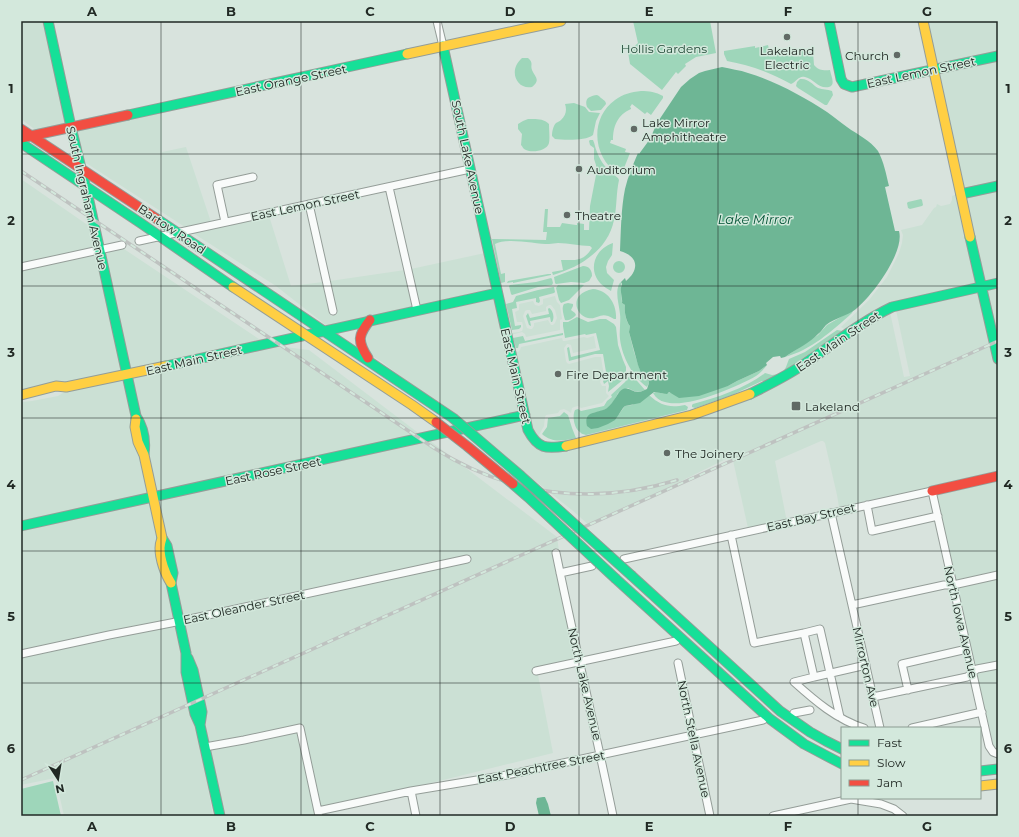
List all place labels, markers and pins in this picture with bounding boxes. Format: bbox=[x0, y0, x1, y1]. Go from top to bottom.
marker: Lakeland Electric bbox=[782, 32, 792, 42]
place label: Lakeland Electric bbox=[760, 43, 814, 72]
place label: Church bbox=[845, 48, 889, 63]
marker: Church bbox=[892, 50, 902, 60]
place label: Lake Mirror Amphitheatre bbox=[642, 115, 727, 144]
marker: Lake Mirror Amphitheatre bbox=[629, 124, 639, 134]
place label: Auditorium bbox=[587, 162, 656, 177]
marker: Auditorium bbox=[574, 164, 584, 174]
place label: Theatre bbox=[575, 208, 621, 223]
marker: Theatre bbox=[562, 210, 572, 220]
place label: Fire Department bbox=[566, 367, 667, 382]
marker: Fire Department bbox=[553, 369, 563, 379]
place label: Lakeland bbox=[805, 399, 860, 414]
marker: Lakeland bbox=[790, 400, 802, 412]
place label: The Joinery bbox=[675, 446, 744, 461]
marker: The Joinery bbox=[662, 448, 672, 458]

